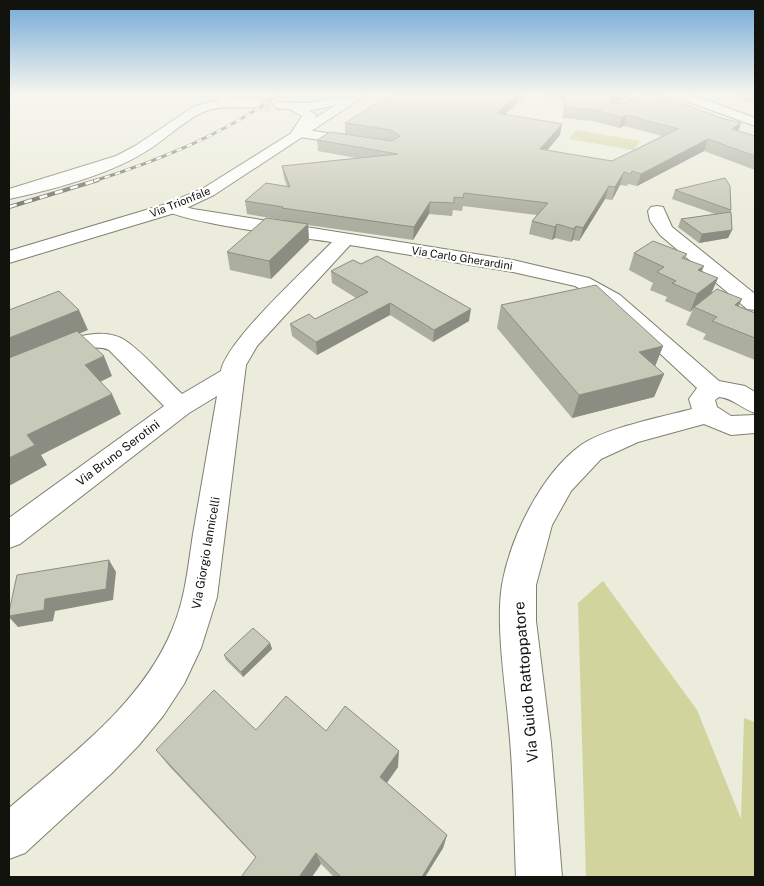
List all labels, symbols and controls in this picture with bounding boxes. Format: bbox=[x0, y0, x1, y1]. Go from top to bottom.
street label: Via Trionfale bbox=[148, 184, 212, 220]
street label: Via Carlo Gherardini bbox=[411, 244, 513, 272]
street label: Via Bruno Serotini bbox=[74, 417, 162, 489]
street label: Via Giorgio Iannicelli bbox=[189, 496, 223, 610]
street label: Via Guido Rattoppatore bbox=[510, 601, 541, 763]

